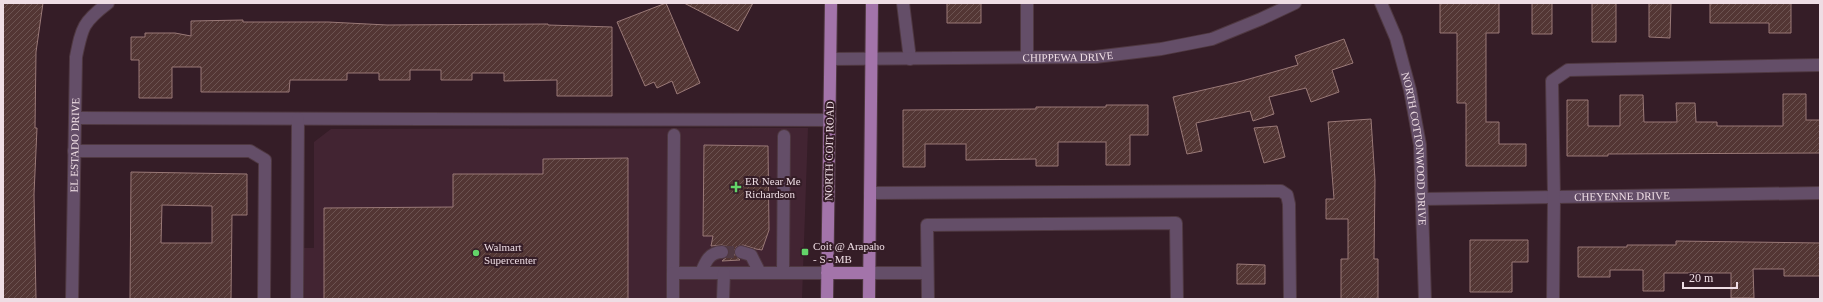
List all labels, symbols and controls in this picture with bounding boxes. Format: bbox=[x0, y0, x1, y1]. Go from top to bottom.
street label: CHIPPEWA DRIVE bbox=[1023, 49, 1114, 64]
street label: NORTH COTTONWOOD DRIVE bbox=[1399, 71, 1429, 226]
street label: EL ESTADO DRIVE bbox=[68, 97, 81, 192]
street label: NORTH COIT ROAD bbox=[822, 101, 836, 201]
place label: ER Near Me Richardson bbox=[745, 175, 801, 200]
marker: ER Near Me Richardson bbox=[730, 181, 742, 193]
street label: CHEYENNE DRIVE bbox=[1574, 189, 1670, 203]
place label: Coit @ Arapaho - S - MB bbox=[813, 240, 885, 265]
place label: Walmart Supercenter bbox=[484, 241, 537, 266]
marker: Coit @ Arapaho - S - MB bbox=[800, 247, 810, 257]
marker: Walmart Supercenter bbox=[471, 248, 481, 258]
scale bar bbox=[1683, 264, 1737, 290]
text: 20 m bbox=[1689, 271, 1714, 285]

